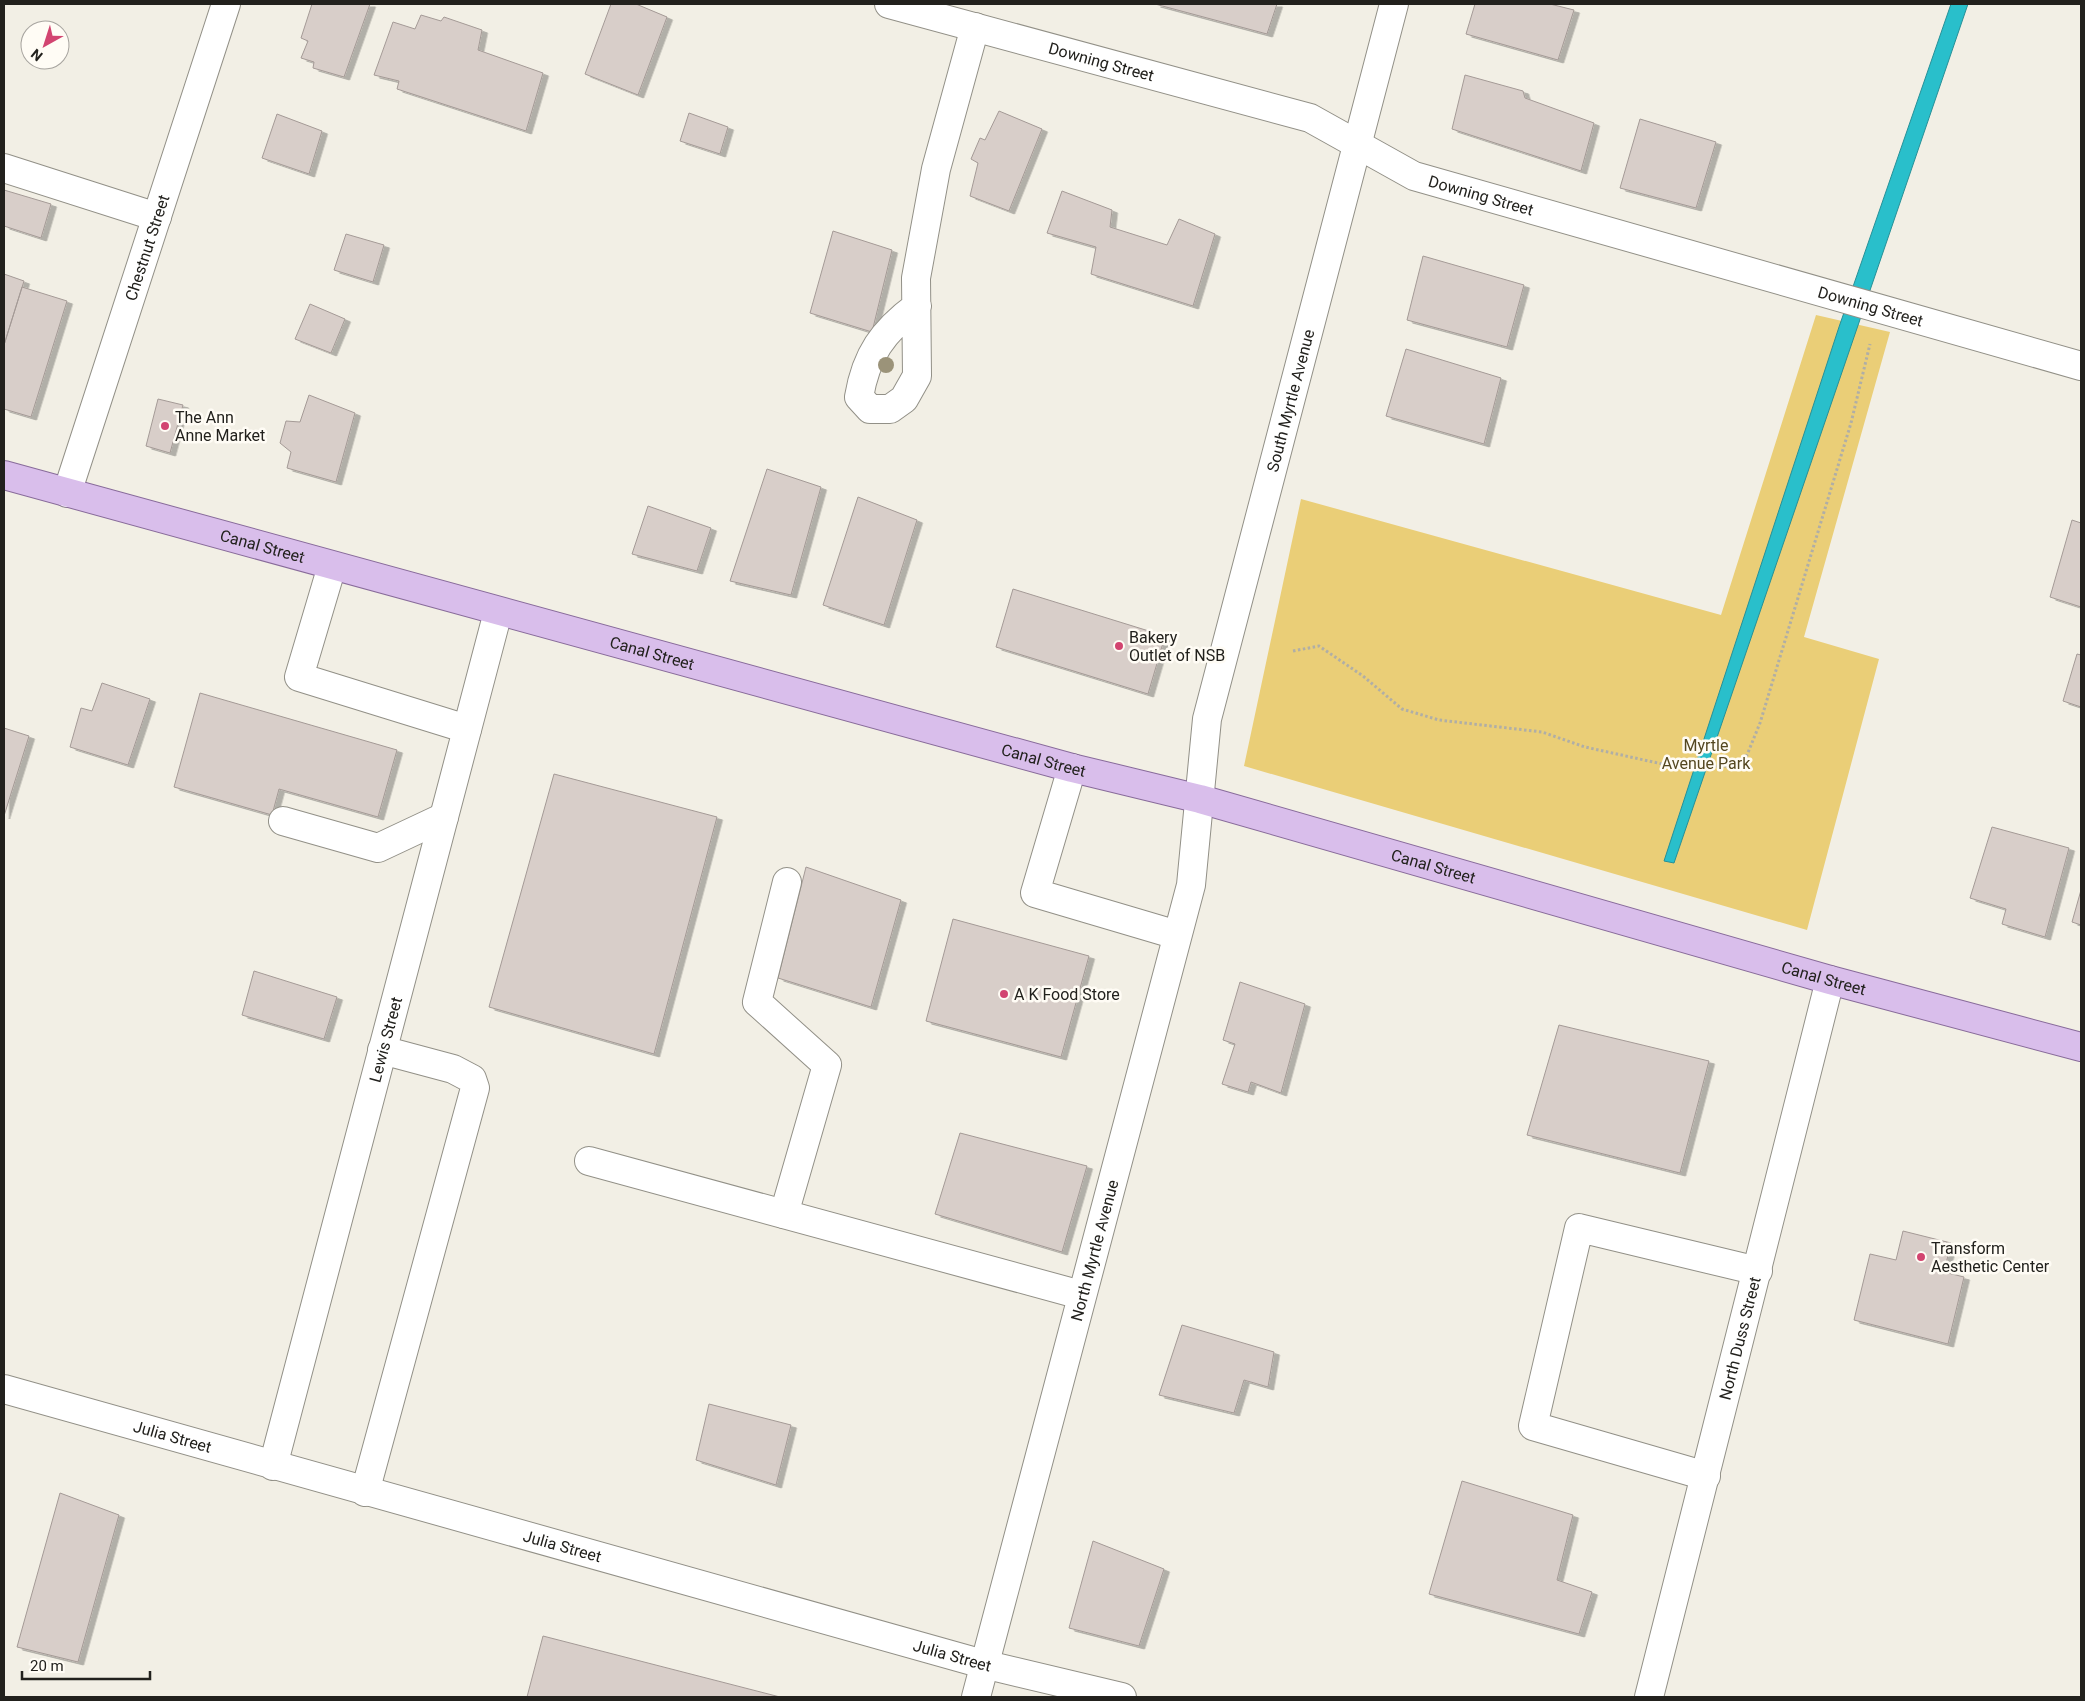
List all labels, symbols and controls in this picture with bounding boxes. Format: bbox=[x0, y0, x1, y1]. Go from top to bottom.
north arrow bbox=[20, 20, 70, 70]
street label: Downing Street bbox=[1046, 39, 1156, 85]
text: N bbox=[28, 46, 46, 64]
street label: Downing Street bbox=[1426, 172, 1536, 220]
street label: Chestnut Street bbox=[121, 192, 173, 303]
street label: Downing Street bbox=[1816, 283, 1925, 331]
street label: South Myrtle Avenue bbox=[1263, 327, 1319, 474]
place label: The Ann Anne Market bbox=[175, 408, 265, 445]
marker: The Ann Anne Market bbox=[159, 420, 171, 432]
street label: Canal Street bbox=[218, 526, 307, 567]
place label: Bakery Outlet of NSB bbox=[1129, 628, 1225, 665]
street label: Canal Street bbox=[608, 633, 696, 674]
marker: Bakery Outlet of NSB bbox=[1113, 640, 1125, 652]
park label: Myrtle Avenue Park bbox=[1662, 736, 1751, 773]
street label: Canal Street bbox=[999, 740, 1088, 781]
street label: Canal Street bbox=[1389, 845, 1478, 888]
street label: Canal Street bbox=[1779, 958, 1868, 999]
place label: A K Food Store bbox=[1014, 985, 1120, 1004]
marker: A K Food Store bbox=[998, 988, 1010, 1000]
street label: Lewis Street bbox=[366, 995, 406, 1084]
street label: North Myrtle Avenue bbox=[1067, 1178, 1123, 1323]
place label: Transform Aesthetic Center bbox=[1931, 1239, 2050, 1276]
marker: Transform Aesthetic Center bbox=[1915, 1251, 1927, 1263]
street label: North Duss Street bbox=[1715, 1275, 1765, 1402]
street label: Julia Street bbox=[131, 1417, 214, 1457]
street label: Julia Street bbox=[521, 1526, 603, 1566]
street label: Julia Street bbox=[911, 1636, 993, 1676]
scale bar bbox=[22, 1648, 150, 1680]
text: 20 m bbox=[30, 1657, 64, 1675]

